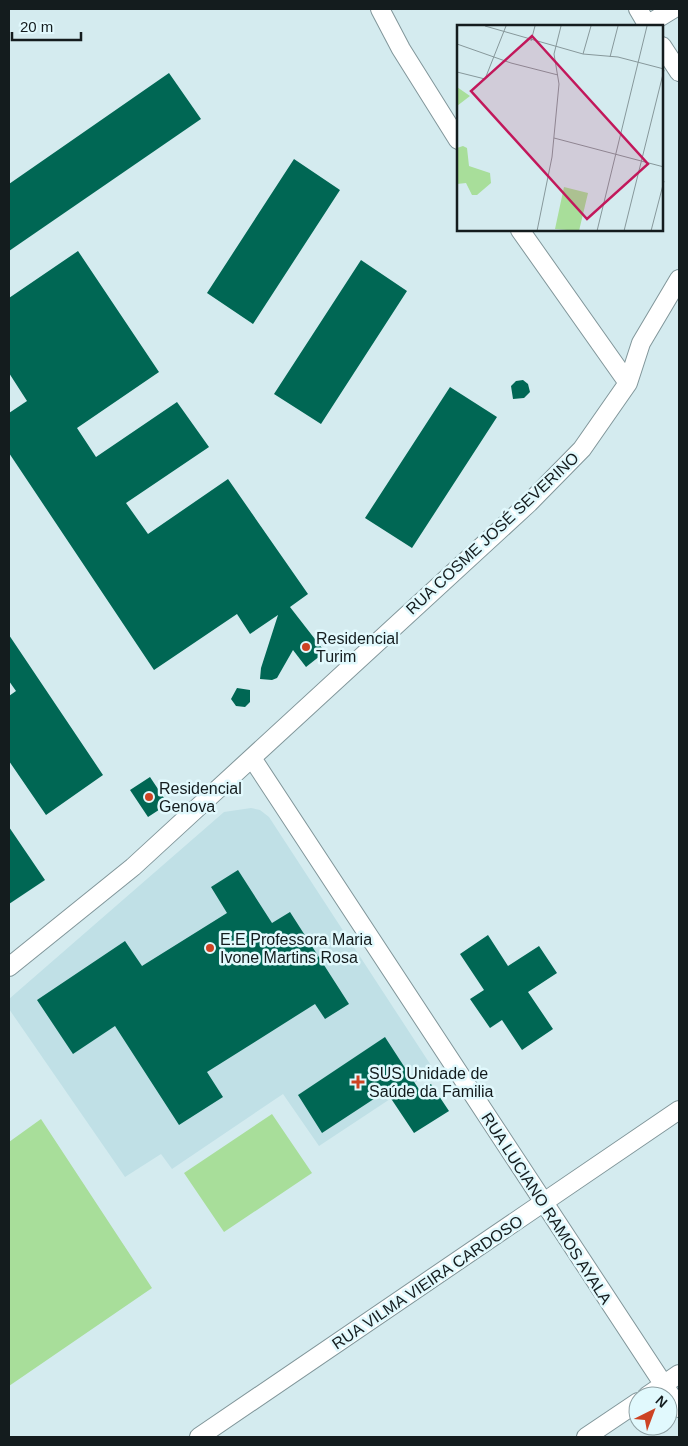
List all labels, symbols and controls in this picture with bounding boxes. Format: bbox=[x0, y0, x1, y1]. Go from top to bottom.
scale bar bbox=[12, 10, 81, 42]
text: 20 m bbox=[20, 18, 53, 35]
inset map bbox=[457, 25, 663, 231]
street label: RUA COSME JOSÉ SEVERINO bbox=[402, 448, 582, 618]
place label: Residencial Turim bbox=[316, 630, 399, 665]
marker: Residencial Turim bbox=[300, 641, 312, 653]
place label: Residencial Genova bbox=[159, 780, 242, 815]
marker: Residencial Genova bbox=[143, 791, 155, 803]
place label: E.E Professora Maria Ivone Martins Rosa bbox=[220, 931, 372, 966]
marker: E.E Professora Maria Ivone Martins Rosa bbox=[204, 942, 216, 954]
place label: SUS Unidade de Saúde da Familia bbox=[369, 1065, 494, 1100]
marker: SUS Unidade de Saúde da Familia bbox=[351, 1075, 365, 1089]
street label: RUA LUCIANO RAMOS AYALA bbox=[478, 1110, 615, 1307]
street label: RUA VILMA VIEIRA CARDOSO bbox=[329, 1212, 526, 1353]
north arrow bbox=[628, 1386, 678, 1436]
text: N bbox=[653, 1392, 671, 1411]

